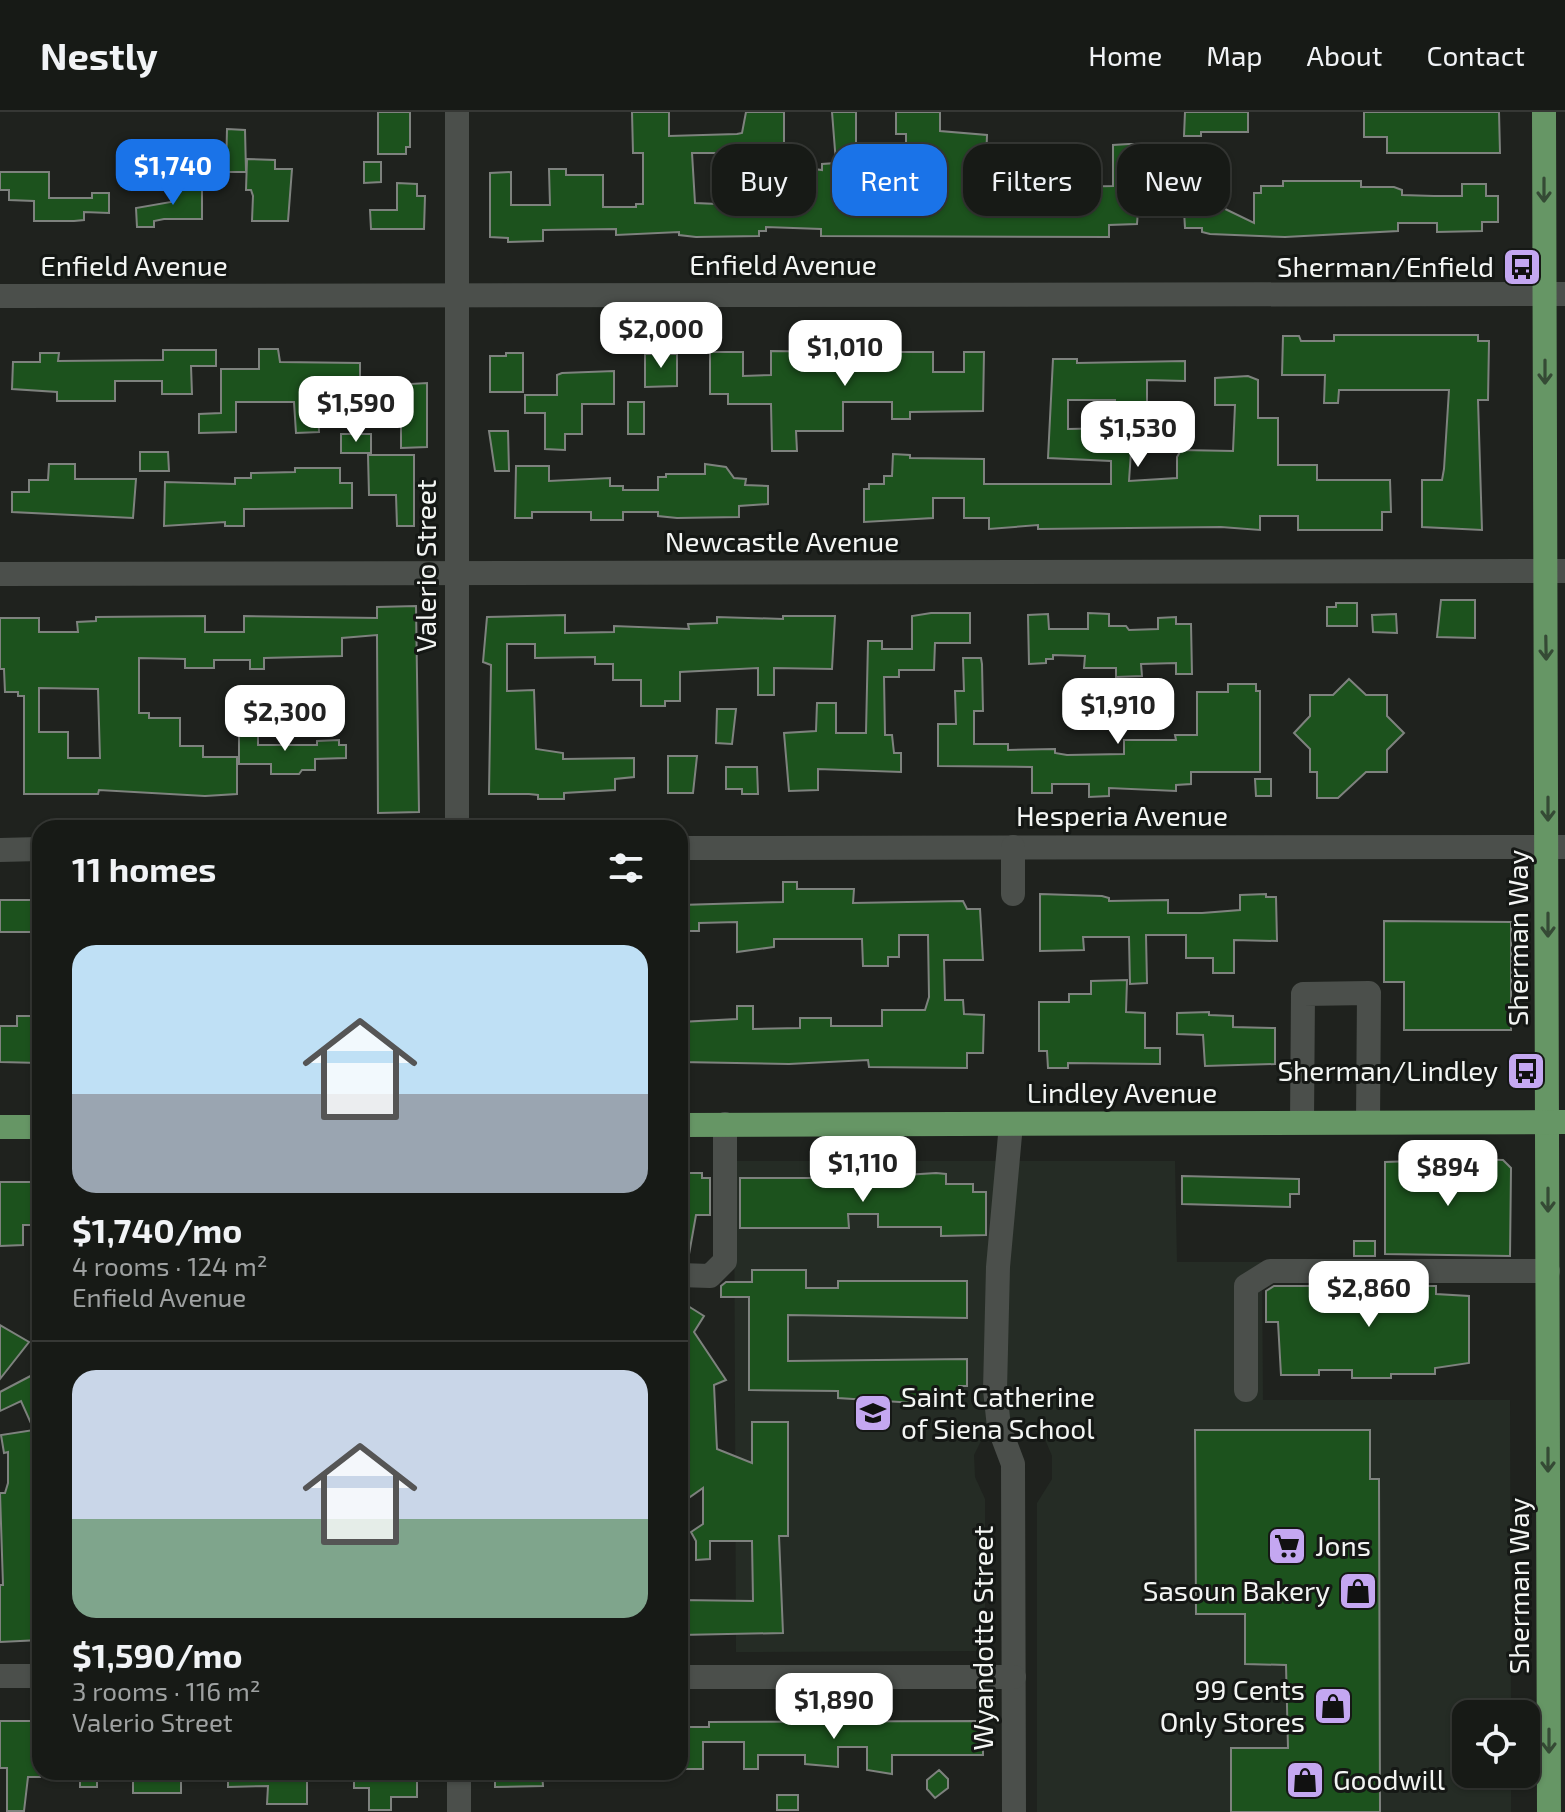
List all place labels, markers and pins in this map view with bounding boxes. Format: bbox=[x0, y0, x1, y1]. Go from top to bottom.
pin: $1,740 bbox=[108, 139, 238, 207]
bus stop icon: Sherman/Enfield bbox=[1501, 246, 1543, 288]
place label: Sherman/Enfield bbox=[1277, 249, 1494, 283]
pin: $2,000 bbox=[596, 302, 726, 370]
pin: $1,010 bbox=[780, 320, 910, 388]
pin: $1,590 bbox=[291, 376, 421, 444]
pin: $1,530 bbox=[1073, 401, 1203, 469]
pin: $1,910 bbox=[1053, 678, 1183, 746]
pin: $2,300 bbox=[220, 685, 350, 753]
bus stop icon: Sherman/Lindley bbox=[1505, 1050, 1547, 1092]
place label: Sherman/Lindley bbox=[1277, 1053, 1498, 1087]
pin: $1,110 bbox=[798, 1136, 928, 1204]
pin: $894 bbox=[1401, 1140, 1495, 1208]
pin: $2,860 bbox=[1304, 1261, 1434, 1329]
place label: Saint Catherine of Siena School bbox=[901, 1379, 1095, 1445]
school or university icon: Saint Catherine of Siena School bbox=[852, 1392, 894, 1434]
supermarket icon: Jons bbox=[1266, 1525, 1308, 1567]
place label: Jons bbox=[1315, 1528, 1371, 1562]
shop icon: Sasoun Bakery bbox=[1337, 1570, 1379, 1612]
place label: Sasoun Bakery bbox=[1143, 1573, 1330, 1607]
place label: 99 Cents Only Stores bbox=[1160, 1672, 1305, 1738]
pin: $1,890 bbox=[769, 1673, 899, 1741]
shop icon: 99 Cents Only Stores bbox=[1312, 1685, 1354, 1727]
shop icon: Goodwill bbox=[1284, 1759, 1326, 1801]
place label: Goodwill bbox=[1333, 1762, 1446, 1796]

